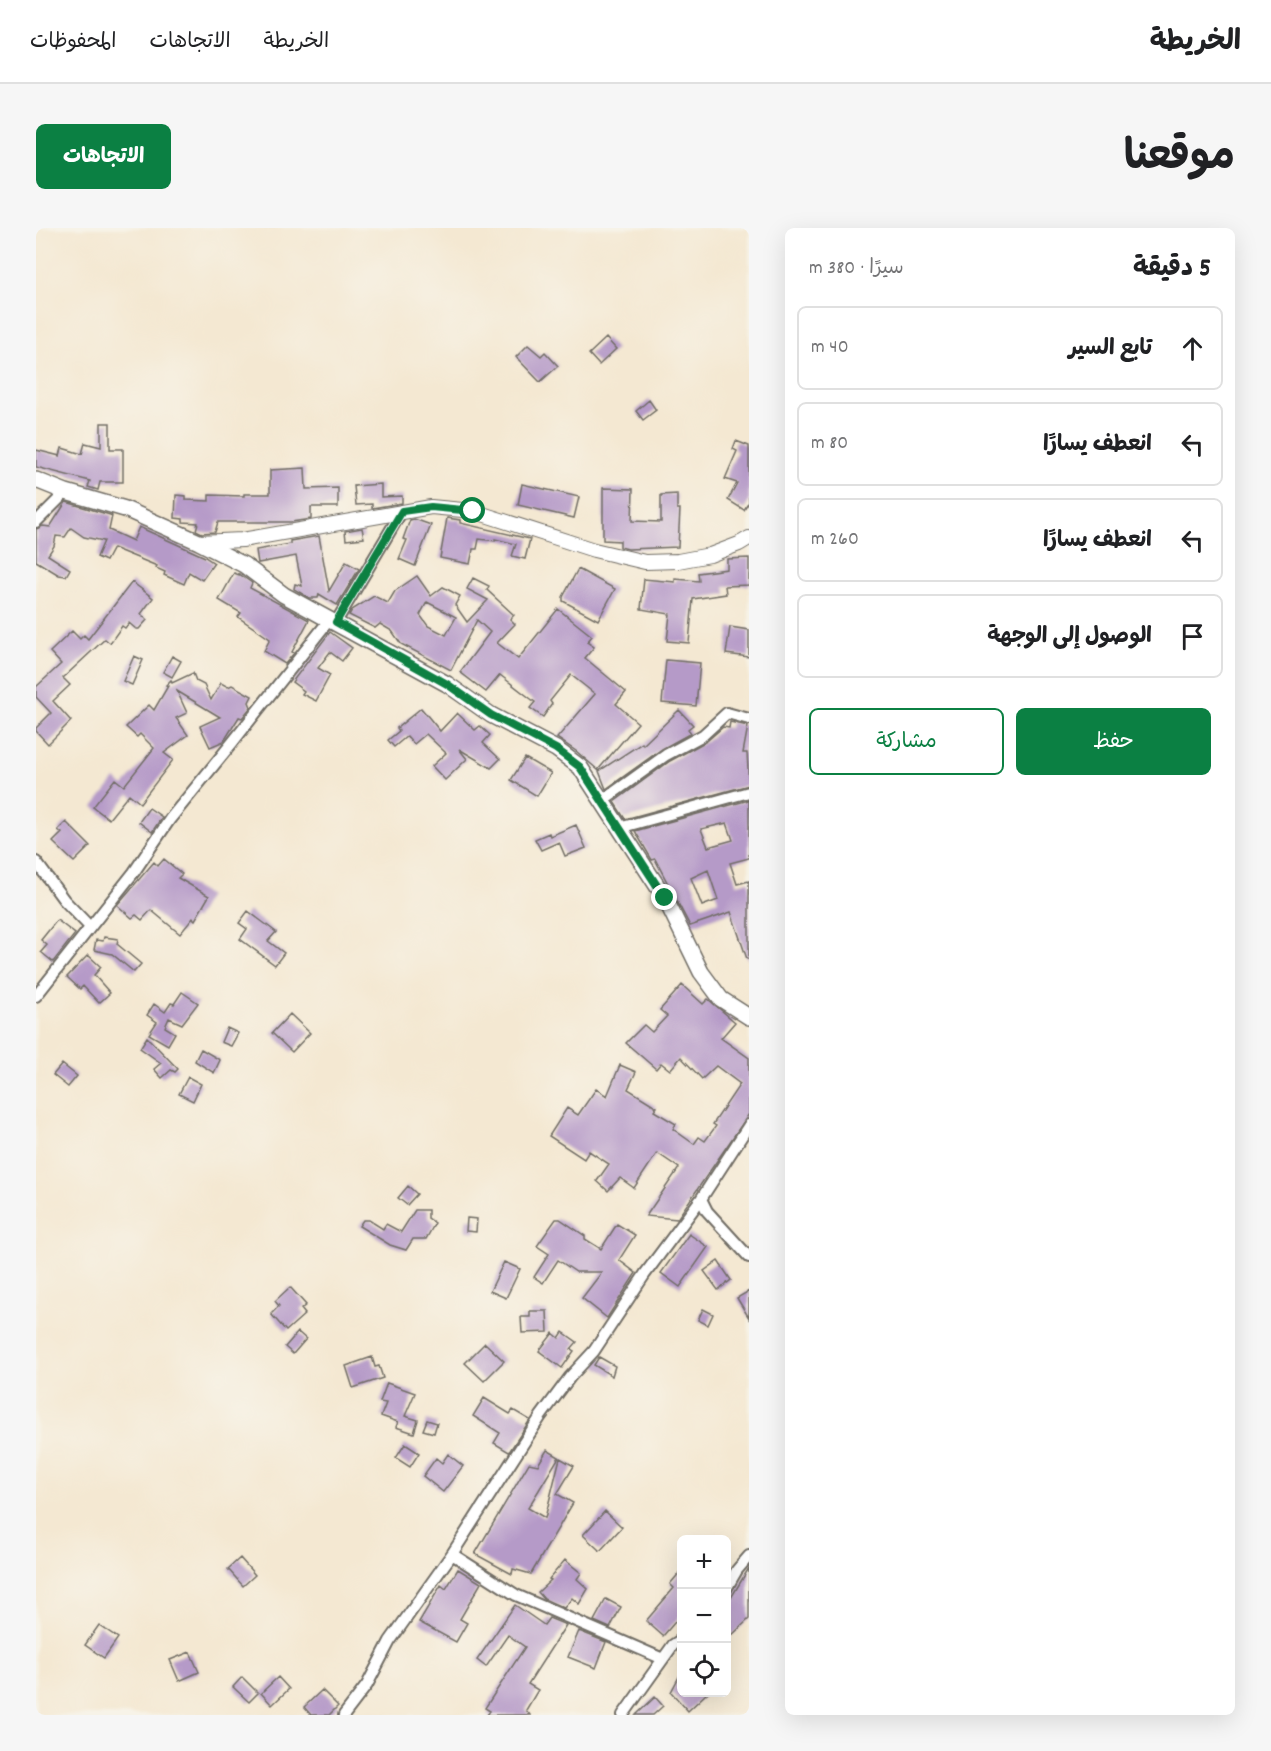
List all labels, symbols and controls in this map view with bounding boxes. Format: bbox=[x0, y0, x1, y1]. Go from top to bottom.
text: الخريطة bbox=[1150, 24, 1241, 64]
text: المحفوظات bbox=[30, 28, 116, 58]
text: الاتجاهات bbox=[149, 28, 231, 58]
text: الخريطة bbox=[264, 28, 329, 58]
button: الاتجاهات bbox=[36, 124, 171, 189]
text: موقعنا bbox=[1124, 130, 1235, 190]
text: 5 دقيقة bbox=[1133, 251, 1211, 288]
text: سيرًا · 380 m bbox=[809, 255, 904, 283]
icon: ahead bbox=[1176, 332, 1209, 365]
text: 40 m bbox=[811, 334, 849, 362]
text: تابع السير bbox=[1069, 334, 1152, 365]
icon: left bbox=[1176, 428, 1209, 461]
text: 80 m bbox=[811, 430, 848, 458]
text: انعطف يسارًا bbox=[1043, 430, 1152, 461]
route start bbox=[459, 497, 485, 523]
icon: left bbox=[1176, 524, 1209, 557]
text: 260 m bbox=[811, 526, 859, 554]
text: انعطف يسارًا bbox=[1043, 526, 1152, 557]
icon: arrive bbox=[1176, 620, 1209, 653]
text: الوصول إلى الوجهة bbox=[987, 622, 1152, 653]
button: مشاركة bbox=[809, 708, 1004, 775]
button: حفظ bbox=[1016, 708, 1211, 775]
route end bbox=[651, 884, 677, 910]
map controls bbox=[677, 1535, 731, 1697]
button: + bbox=[677, 1535, 731, 1589]
button: − bbox=[677, 1589, 731, 1643]
button: locate bbox=[677, 1643, 731, 1697]

